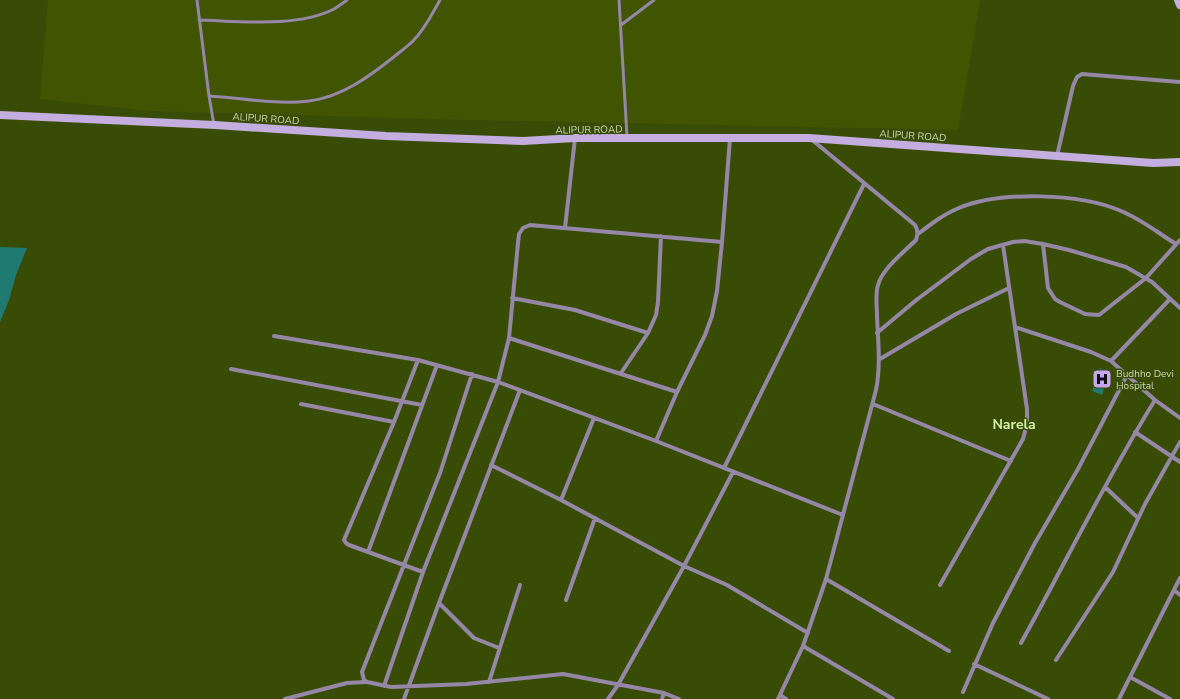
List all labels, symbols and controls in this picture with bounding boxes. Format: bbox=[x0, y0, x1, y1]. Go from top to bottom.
street label: ALIPUR ROAD bbox=[232, 110, 300, 128]
street label: ALIPUR ROAD bbox=[555, 122, 623, 138]
street label: ALIPUR ROAD bbox=[879, 127, 947, 145]
place label: Budhho Devi Hospital bbox=[1116, 367, 1174, 393]
hospital icon: Budhho Devi Hospital bbox=[1091, 368, 1113, 390]
district label: Narela bbox=[992, 415, 1036, 434]

